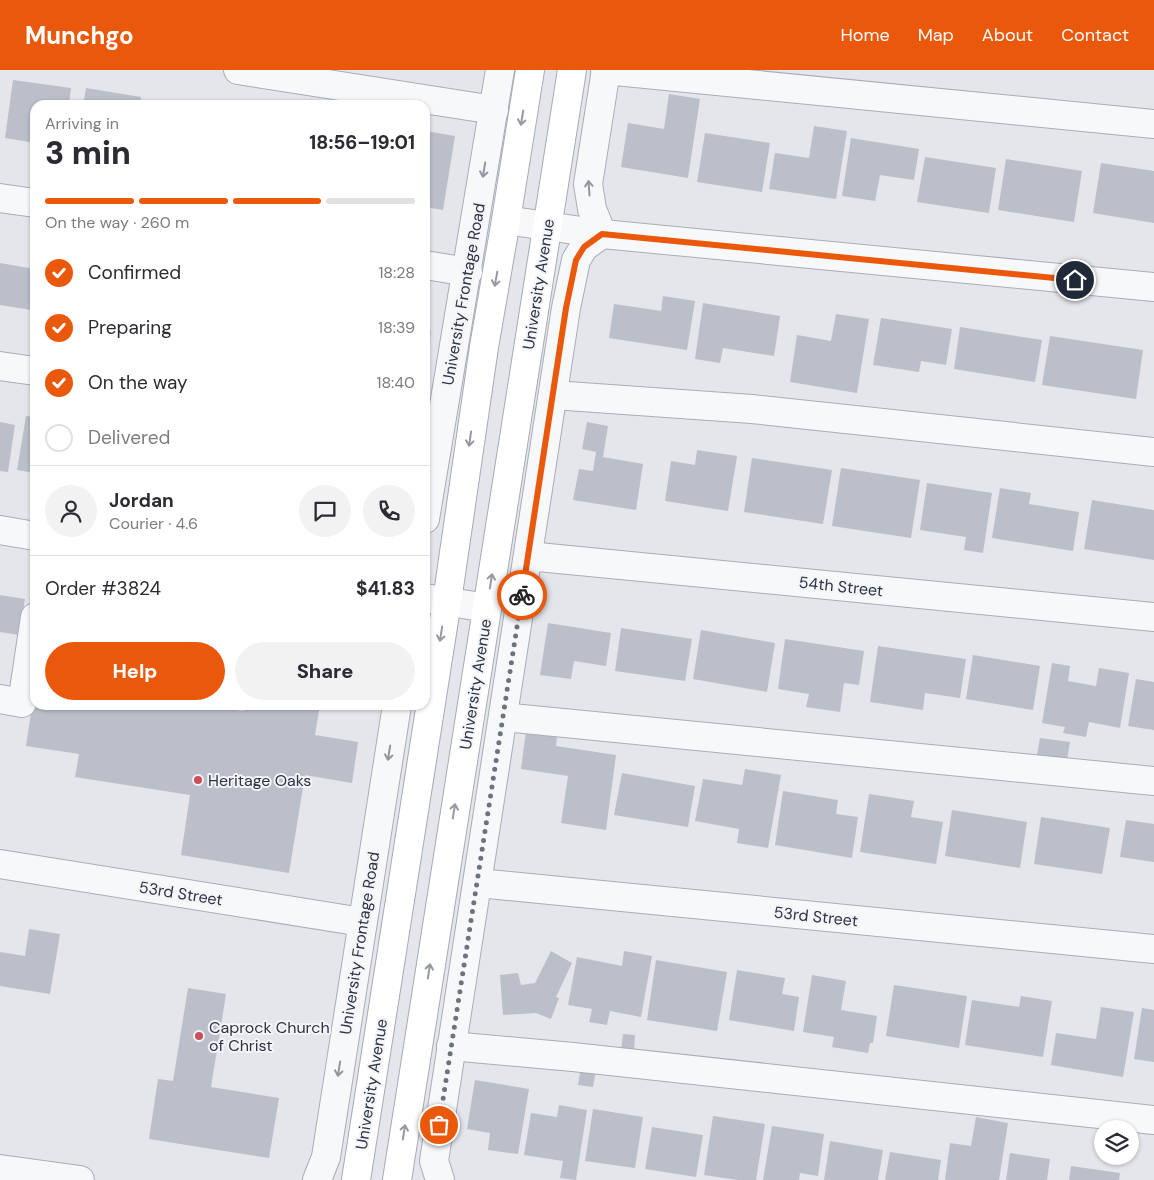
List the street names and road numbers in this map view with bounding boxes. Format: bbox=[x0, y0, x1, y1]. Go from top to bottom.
street label: University Frontage Road bbox=[437, 201, 490, 387]
street label: University Avenue bbox=[518, 217, 559, 351]
street label: 54th Street bbox=[798, 572, 884, 601]
street label: University Avenue bbox=[455, 617, 496, 751]
street label: University Frontage Road bbox=[335, 850, 384, 1036]
street label: 53rd Street bbox=[138, 877, 224, 910]
street label: 53rd Street bbox=[773, 902, 859, 931]
street label: University Avenue bbox=[351, 1017, 392, 1151]

